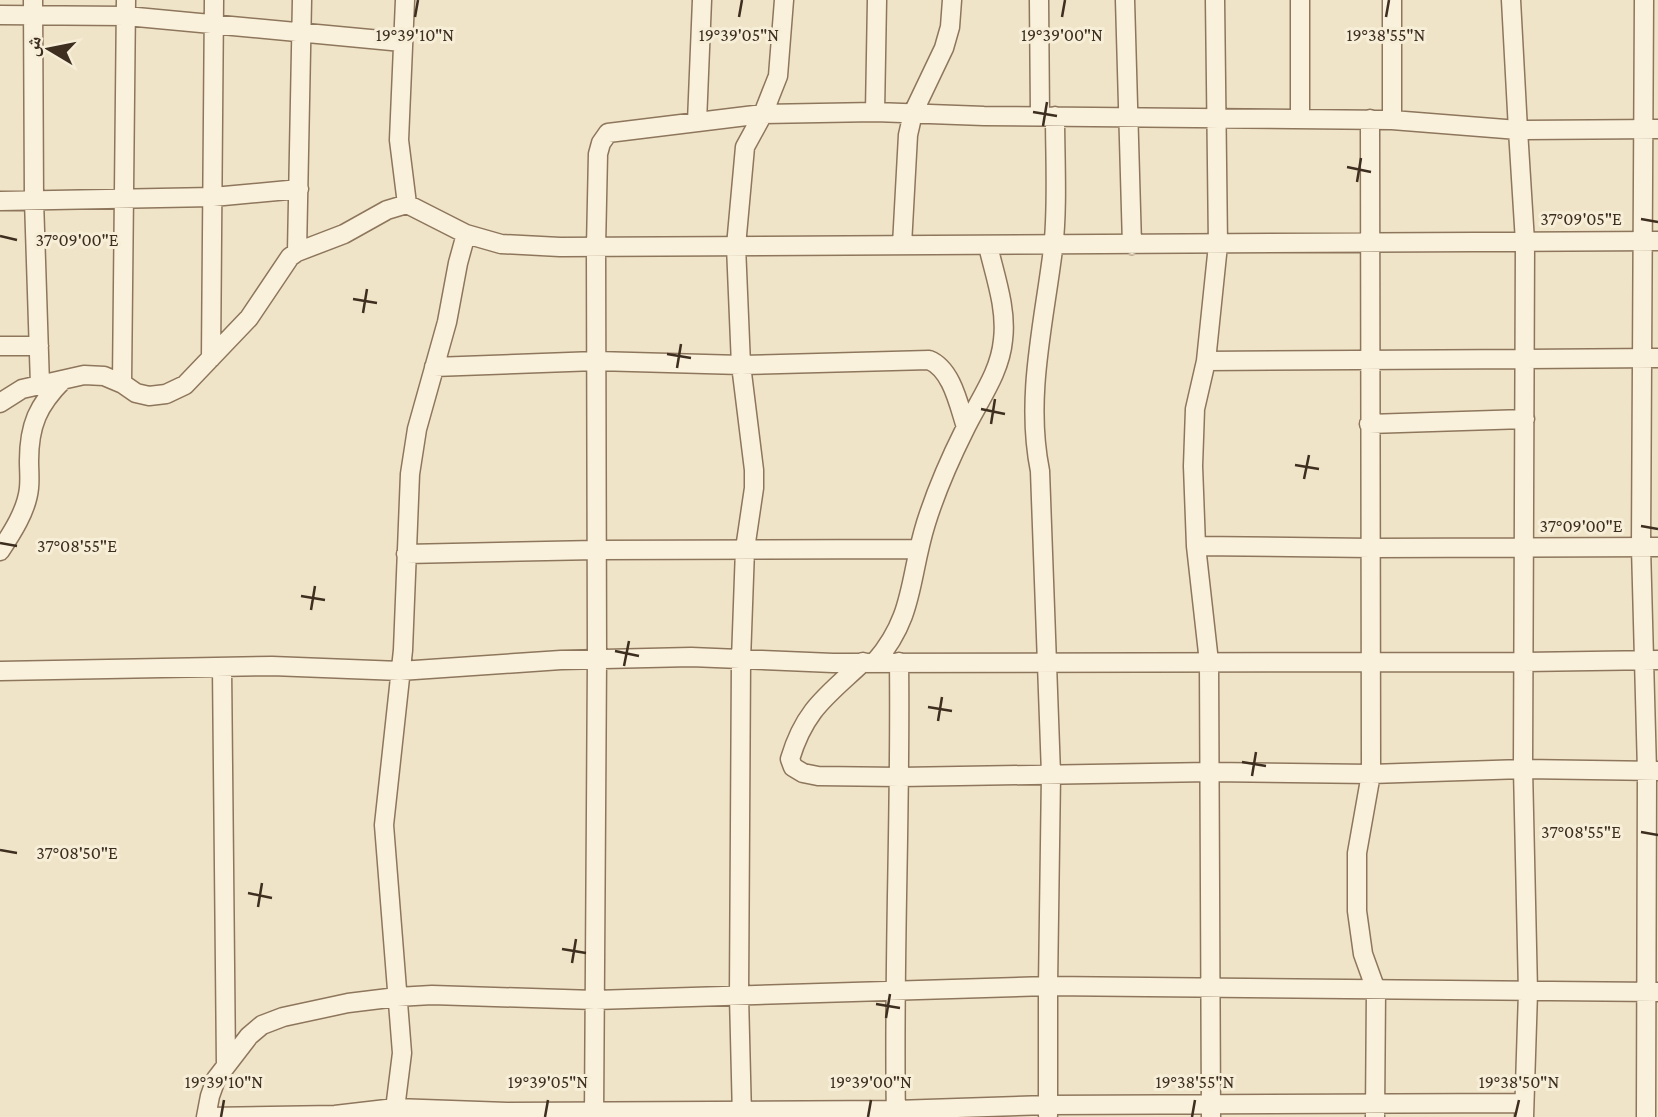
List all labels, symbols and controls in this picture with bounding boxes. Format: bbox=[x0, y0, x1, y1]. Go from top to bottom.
north arrow bbox=[14, 14, 84, 84]
text: 19°39'10"N bbox=[376, 25, 454, 45]
text: 19°39'05"N bbox=[699, 25, 779, 45]
text: 19°39'00"N bbox=[1021, 25, 1103, 45]
text: 19°38'55"N bbox=[1347, 25, 1426, 45]
text: ش bbox=[21, 34, 46, 58]
text: 37°09'05"E bbox=[1540, 209, 1622, 229]
text: 37°09'00"E bbox=[35, 230, 119, 250]
text: 37°09'00"E bbox=[1539, 516, 1623, 536]
text: 37°08'55"E bbox=[37, 536, 117, 556]
text: 37°08'55"E bbox=[1541, 822, 1621, 842]
text: 37°08'50"E bbox=[36, 843, 118, 863]
text: 19°39'10"N bbox=[185, 1072, 263, 1092]
text: 19°39'05"N bbox=[508, 1072, 588, 1092]
text: 19°39'00"N bbox=[830, 1072, 912, 1092]
text: 19°38'55"N bbox=[1156, 1072, 1235, 1092]
text: 19°38'50"N bbox=[1479, 1072, 1559, 1092]

